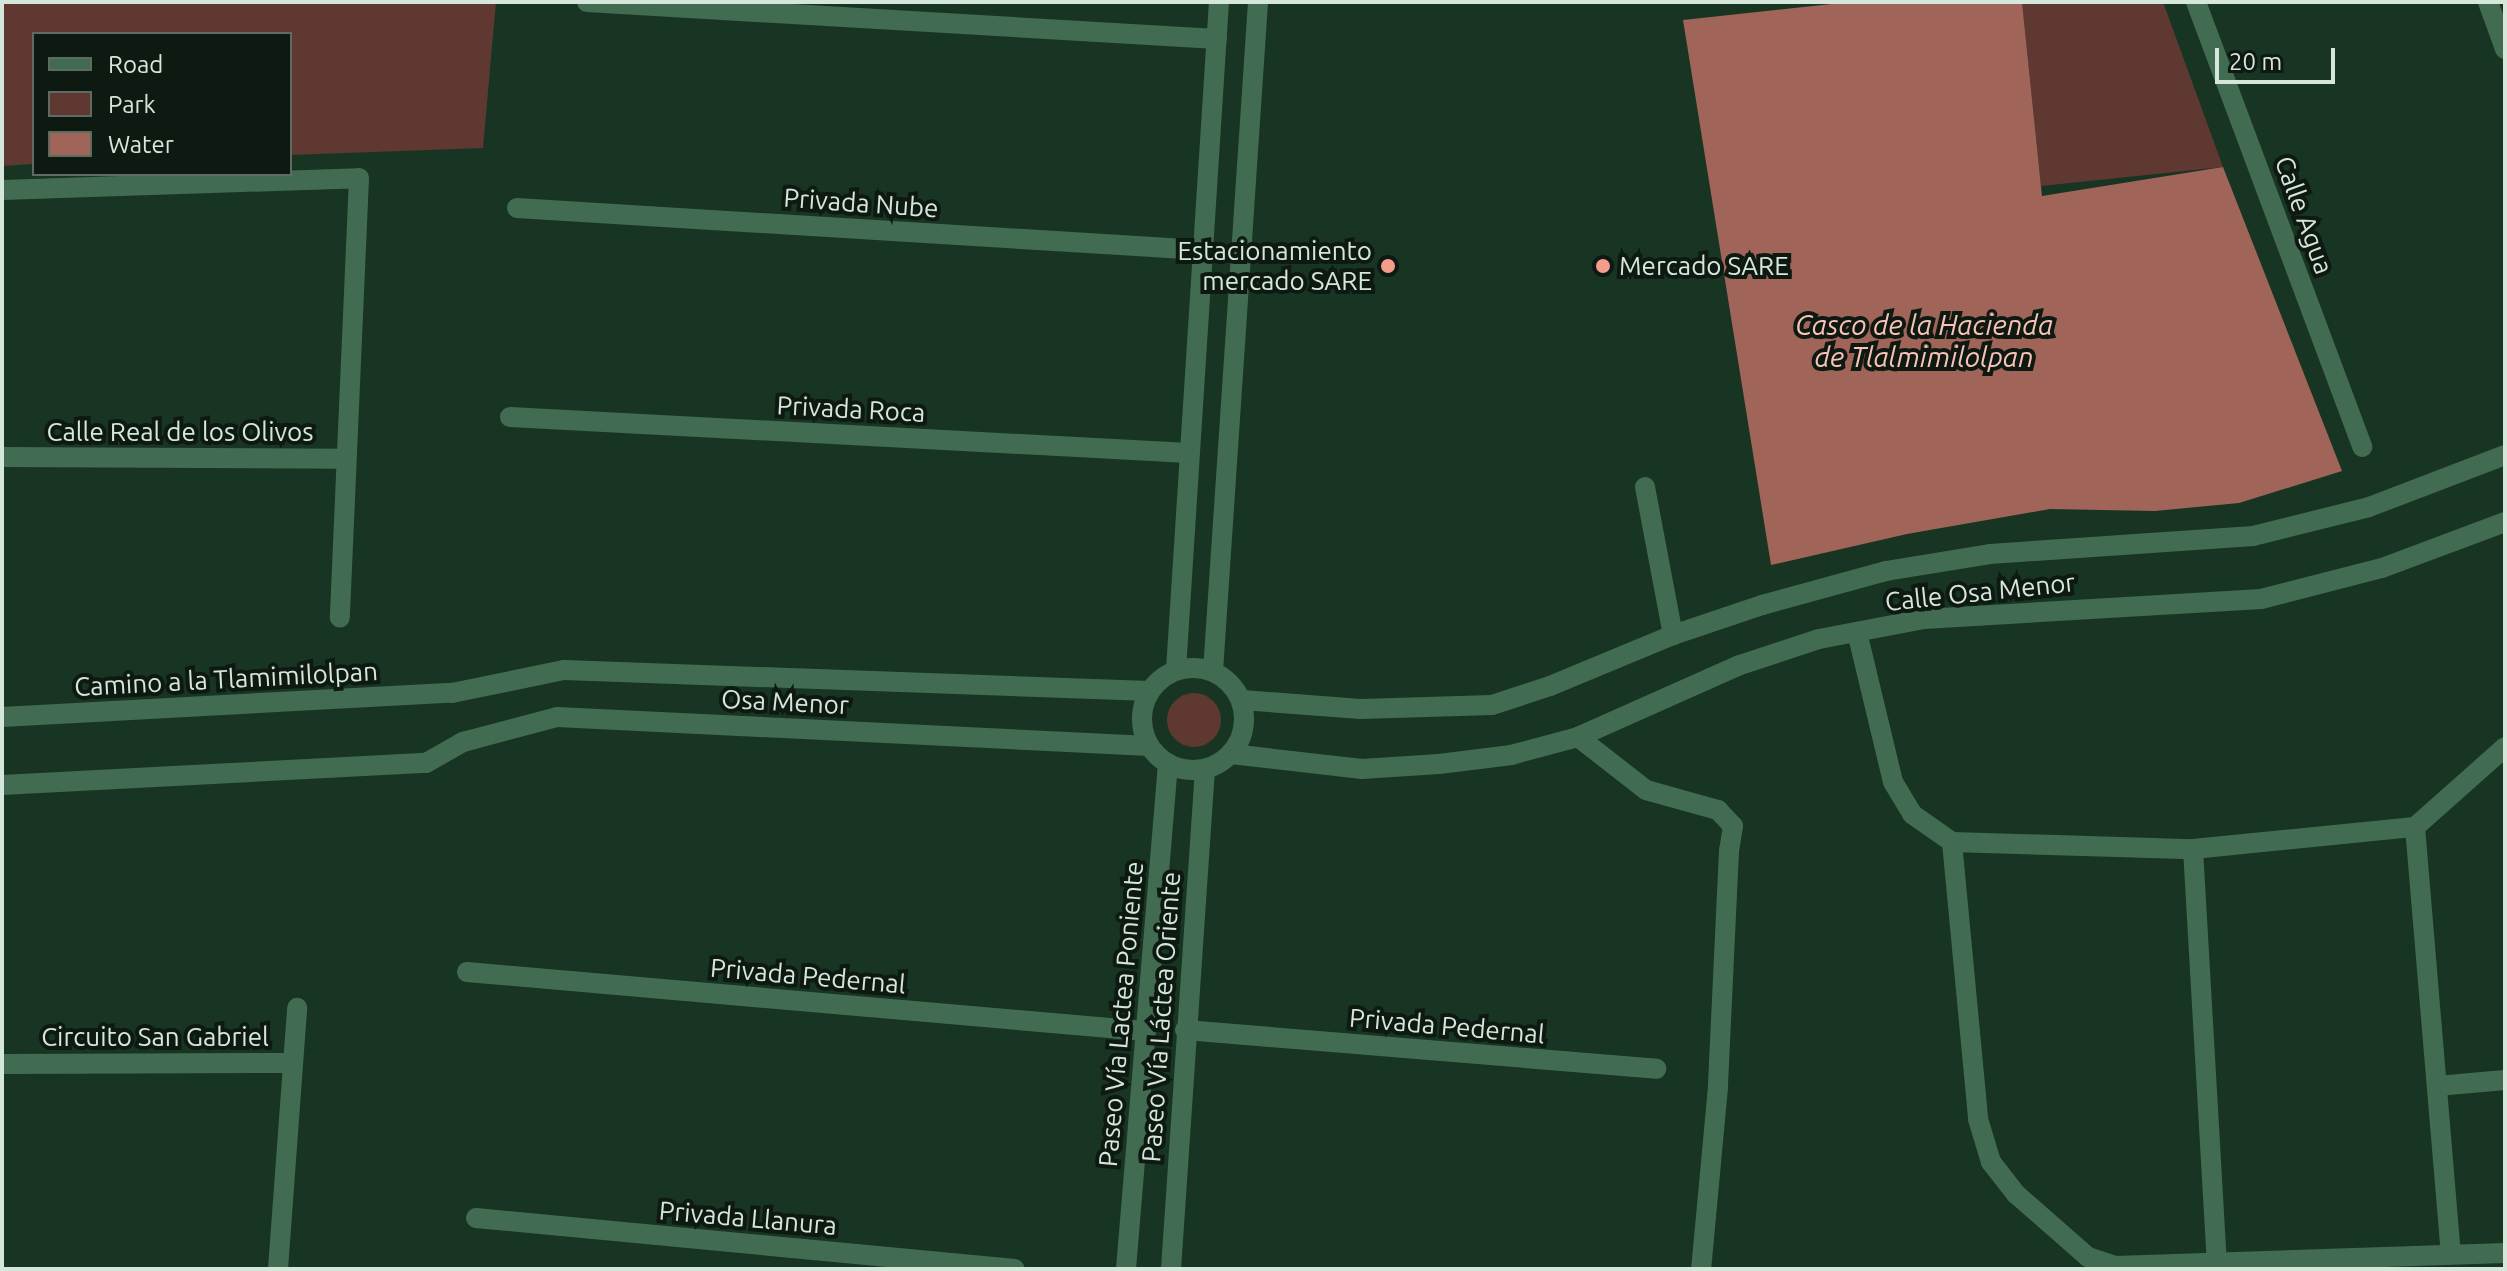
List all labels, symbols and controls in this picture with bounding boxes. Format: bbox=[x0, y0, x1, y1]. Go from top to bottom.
legend bbox=[32, 32, 292, 176]
scale bar bbox=[2219, 32, 2339, 82]
text: 20 m bbox=[2229, 48, 2282, 75]
text: Road bbox=[108, 51, 163, 78]
text: Park bbox=[108, 91, 156, 118]
text: Water bbox=[108, 131, 174, 158]
street label: Calle Agua bbox=[2268, 152, 2340, 278]
street label: Privada Nube bbox=[783, 182, 939, 224]
place label: Estacionamiento mercado SARE bbox=[1177, 235, 1372, 296]
place label: Mercado SARE bbox=[1619, 250, 1789, 282]
marker: Estacionamiento mercado SARE bbox=[1379, 257, 1397, 275]
marker: Mercado SARE bbox=[1594, 257, 1612, 275]
water label: Casco de la Hacienda de Tlalmimilolpan bbox=[1795, 308, 2053, 374]
street label: Privada Roca bbox=[776, 390, 926, 428]
street label: Calle Real de los Olivos bbox=[46, 416, 314, 448]
street label: Calle Osa Menor bbox=[1883, 567, 2077, 617]
street label: Camino a la Tlamimilolpan bbox=[73, 655, 379, 703]
street label: Osa Menor bbox=[720, 683, 850, 721]
street label: Paseo Vía Lactea Poniente bbox=[1092, 860, 1150, 1168]
street label: Paseo Vía Láctea Oriente bbox=[1135, 871, 1187, 1163]
street label: Privada Pedernal bbox=[709, 952, 907, 1000]
street label: Privada Pedernal bbox=[1348, 1002, 1546, 1050]
street label: Circuito San Gabriel bbox=[41, 1021, 269, 1053]
street label: Privada Llanura bbox=[658, 1195, 838, 1241]

